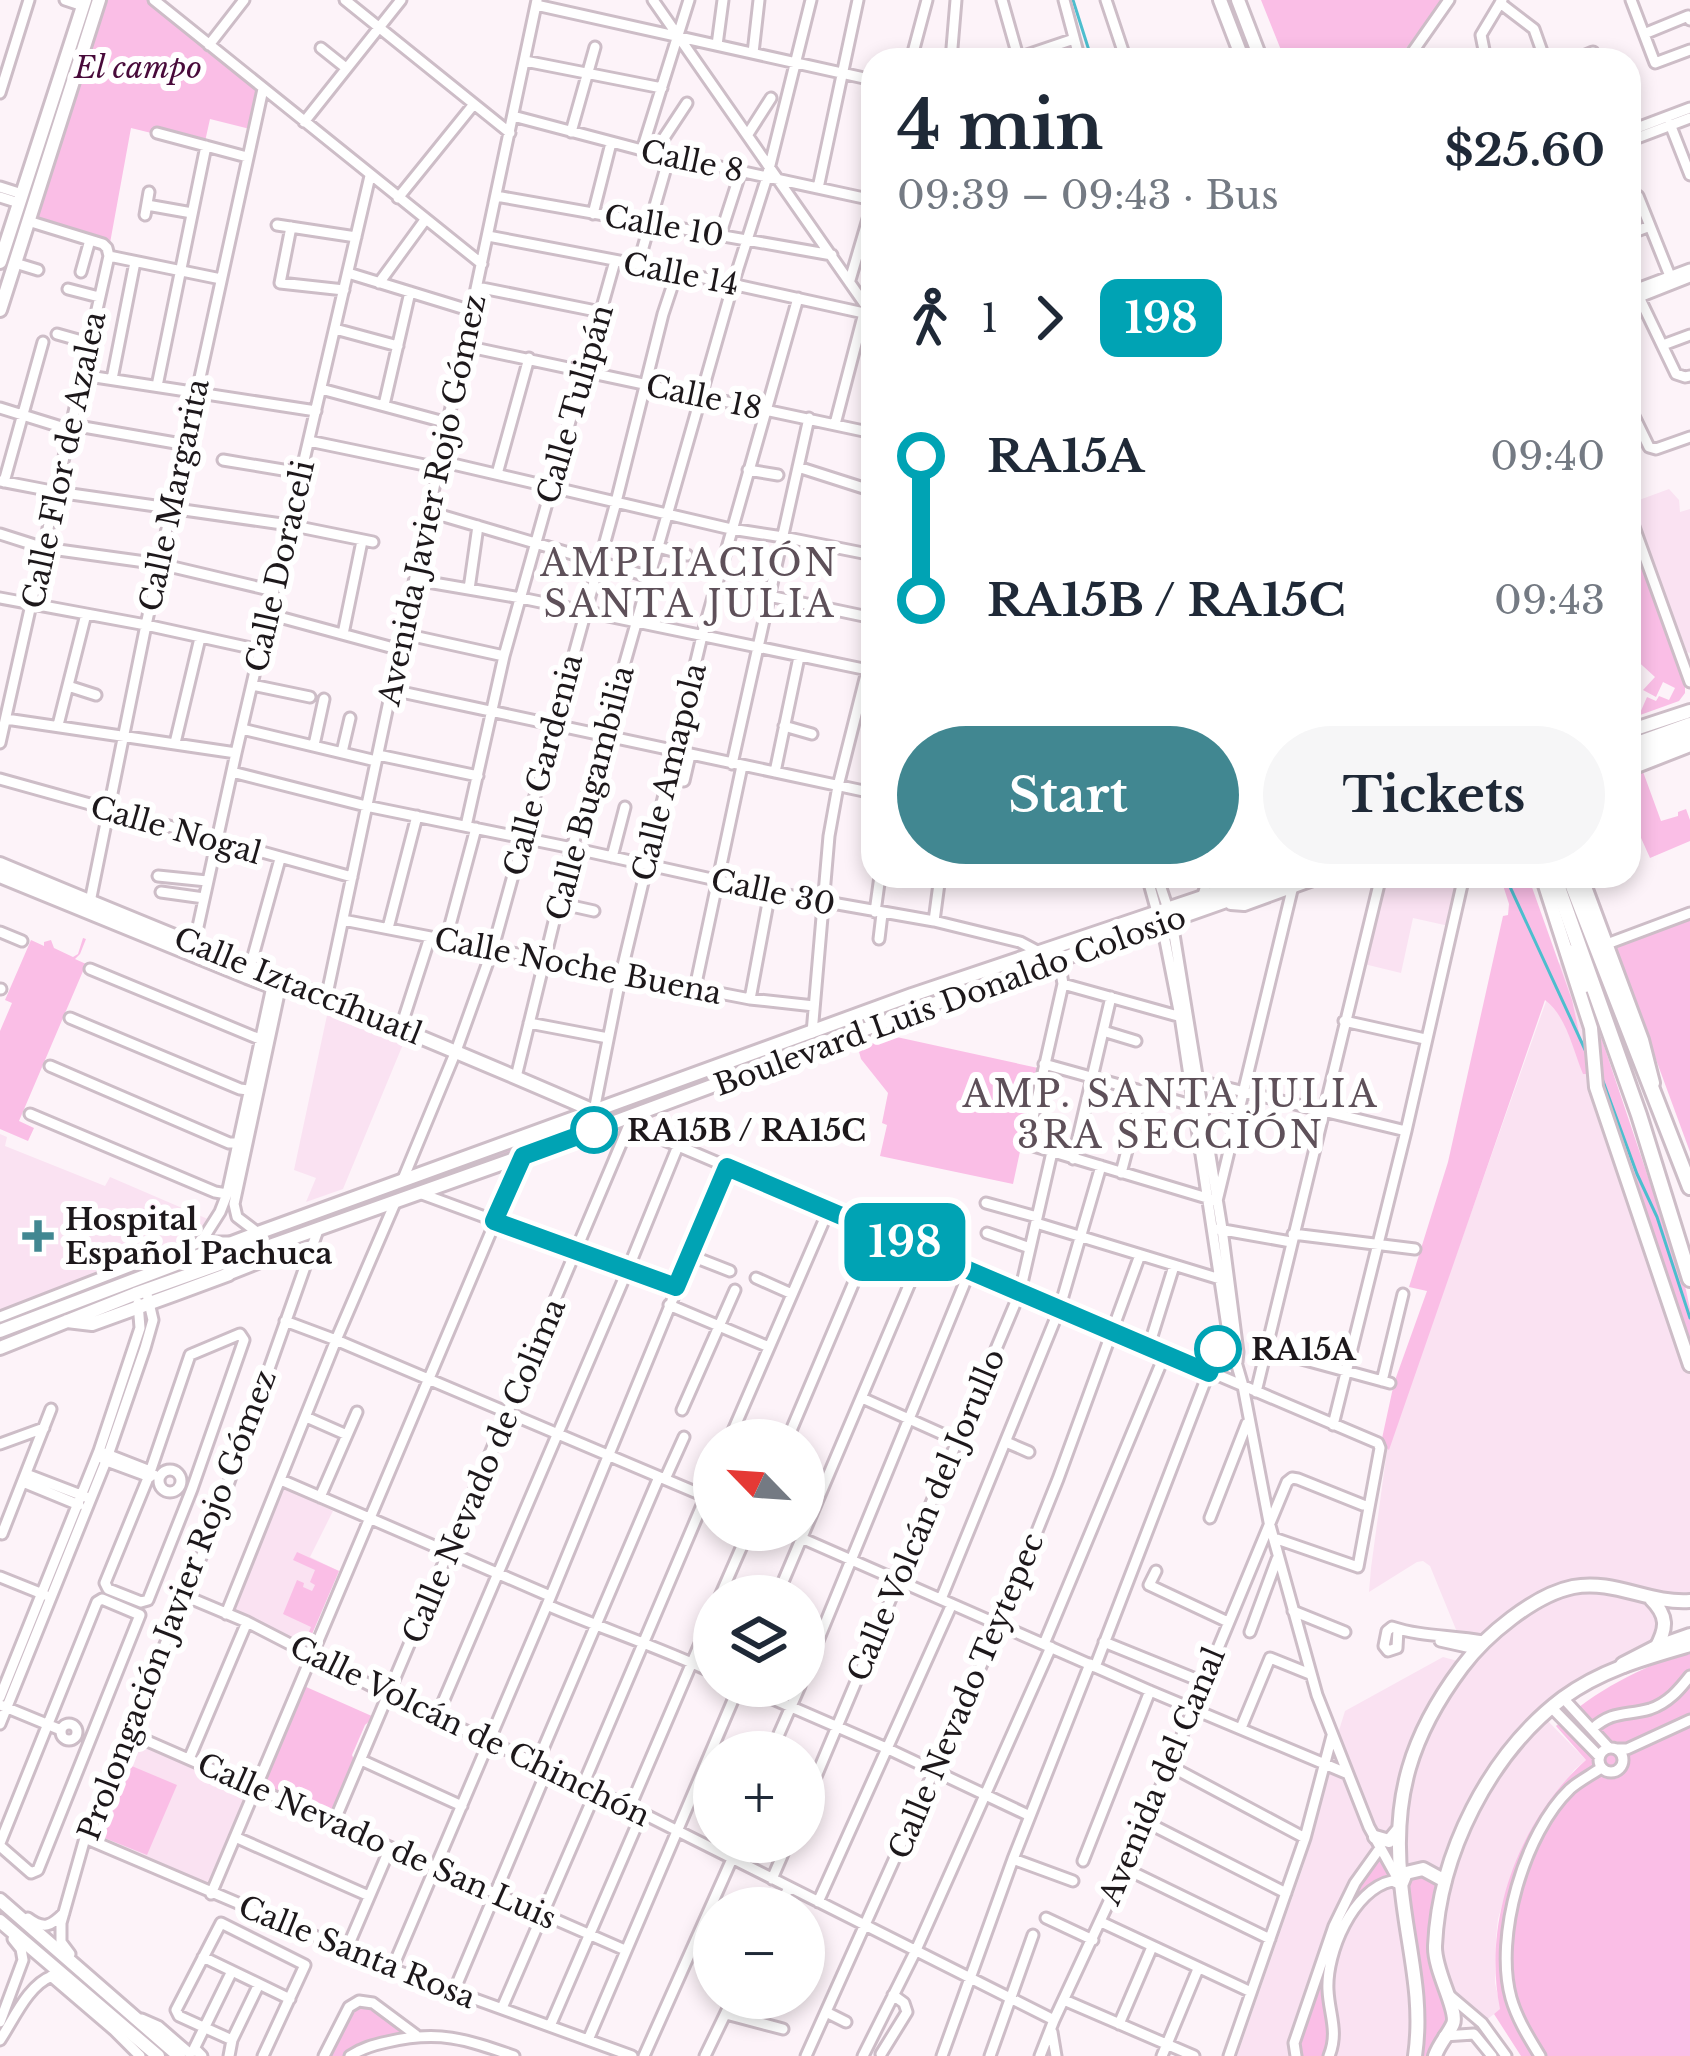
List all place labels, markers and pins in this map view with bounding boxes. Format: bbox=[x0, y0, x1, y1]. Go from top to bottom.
marker: RA15B / RA15C bbox=[572, 1108, 616, 1152]
place label: RA15B / RA15C bbox=[627, 1112, 866, 1149]
place label: Hospital Español Pachuca bbox=[65, 1201, 332, 1272]
marker: Hospital Español Pachuca bbox=[22, 1220, 54, 1252]
marker: RA15A bbox=[1196, 1327, 1240, 1371]
place label: RA15A bbox=[1251, 1331, 1357, 1368]

